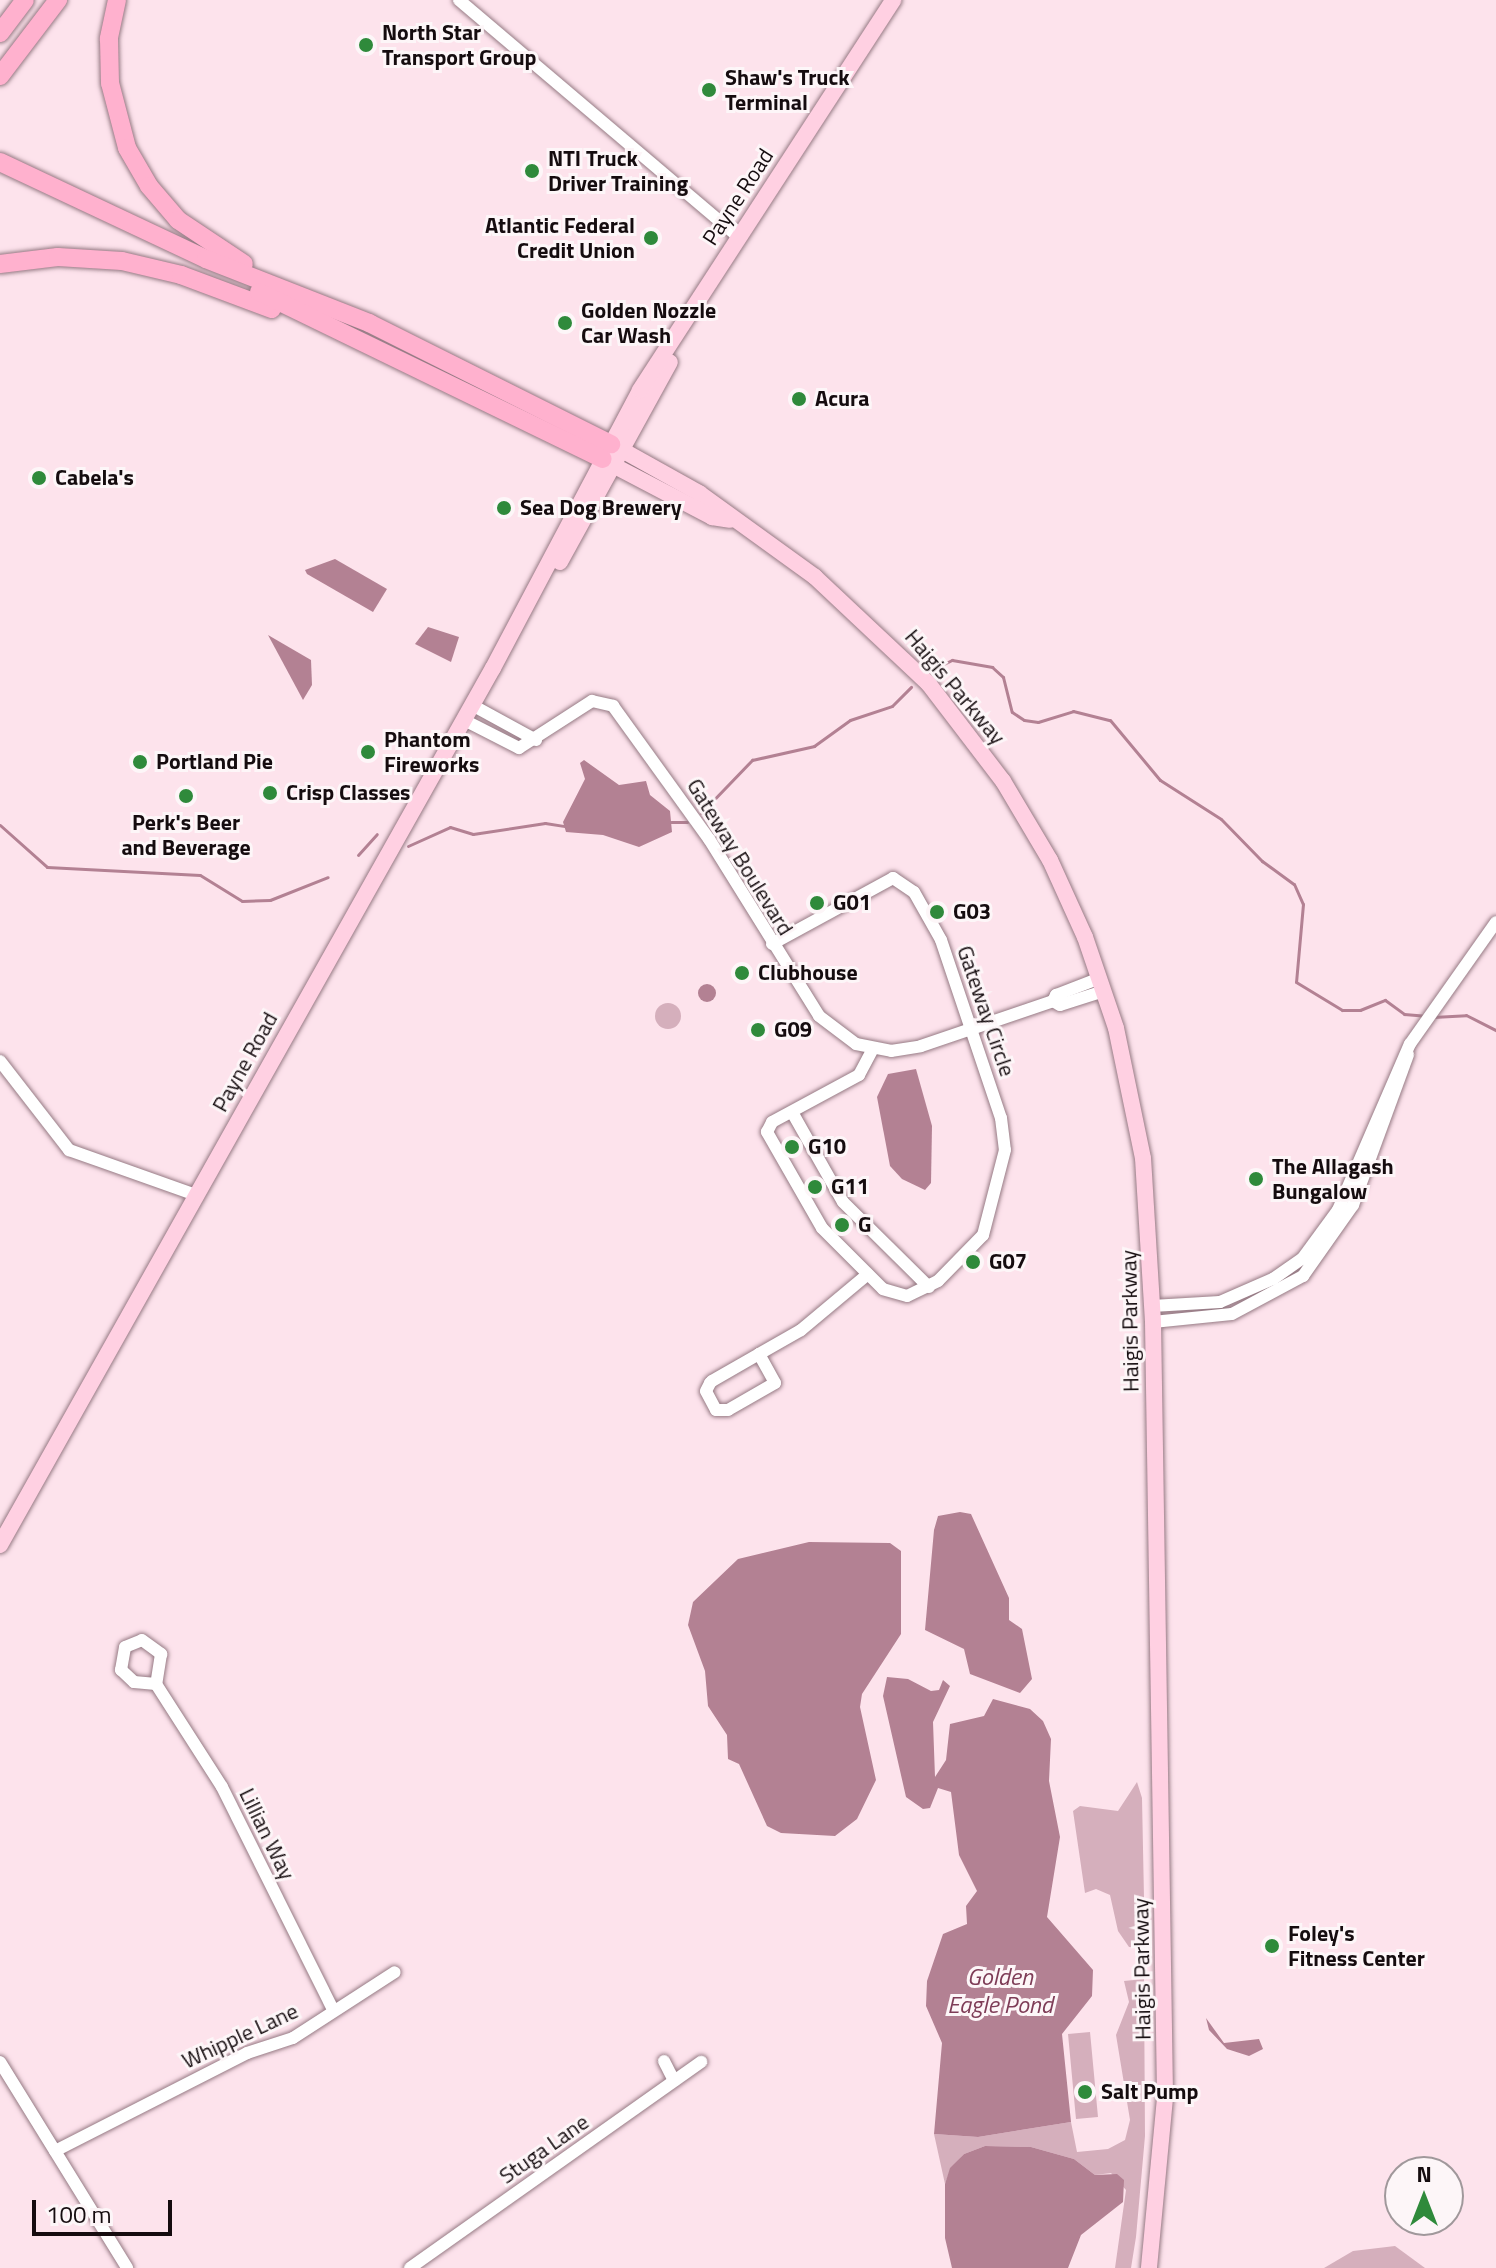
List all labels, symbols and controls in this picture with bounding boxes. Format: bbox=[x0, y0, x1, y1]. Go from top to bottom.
place label: North Star Transport Group bbox=[382, 19, 537, 70]
marker: North Star Transport Group bbox=[357, 36, 375, 54]
place label: Shaw's Truck Terminal bbox=[725, 64, 850, 116]
marker: Shaw's Truck Terminal bbox=[700, 81, 718, 99]
street label: Payne Road bbox=[697, 144, 779, 250]
place label: NTI Truck Driver Training bbox=[548, 145, 688, 196]
marker: NTI Truck Driver Training bbox=[523, 162, 541, 180]
place label: Atlantic Federal Credit Union bbox=[485, 212, 635, 264]
marker: Atlantic Federal Credit Union bbox=[642, 229, 660, 247]
place label: Golden Nozzle Car Wash bbox=[581, 297, 716, 348]
marker: Golden Nozzle Car Wash bbox=[556, 314, 574, 332]
place label: Acura bbox=[815, 386, 870, 412]
marker: Acura bbox=[790, 390, 808, 408]
place label: Cabela's bbox=[55, 465, 134, 491]
marker: Cabela's bbox=[30, 469, 48, 487]
place label: Sea Dog Brewery bbox=[520, 495, 682, 521]
marker: Sea Dog Brewery bbox=[495, 499, 513, 517]
street label: Haigis Parkway bbox=[899, 624, 1011, 750]
place label: Phantom Fireworks bbox=[384, 726, 479, 778]
marker: Phantom Fireworks bbox=[359, 743, 377, 761]
place label: Portland Pie bbox=[156, 749, 273, 775]
marker: Portland Pie bbox=[131, 753, 149, 771]
street label: Gateway Boulevard bbox=[681, 774, 799, 940]
place label: Crisp Classes bbox=[286, 780, 410, 806]
marker: Crisp Classes bbox=[261, 784, 279, 802]
marker: Perk's Beer and Beverage bbox=[177, 787, 195, 805]
place label: Perk's Beer and Beverage bbox=[121, 809, 251, 860]
place label: G01 bbox=[833, 890, 871, 916]
marker: G01 bbox=[808, 894, 826, 912]
place label: G03 bbox=[953, 899, 991, 925]
marker: G03 bbox=[928, 903, 946, 921]
street label: Gateway Circle bbox=[951, 942, 1021, 1080]
place label: Clubhouse bbox=[758, 960, 858, 986]
marker: Clubhouse bbox=[733, 964, 751, 982]
street label: Payne Road bbox=[207, 1008, 283, 1116]
place label: G09 bbox=[774, 1017, 812, 1043]
marker: G09 bbox=[749, 1021, 767, 1039]
place label: G10 bbox=[808, 1134, 846, 1160]
marker: G10 bbox=[783, 1138, 801, 1156]
place label: The Allagash Bungalow bbox=[1272, 1153, 1394, 1204]
marker: The Allagash Bungalow bbox=[1247, 1170, 1265, 1188]
place label: G11 bbox=[831, 1174, 869, 1200]
marker: G11 bbox=[806, 1178, 824, 1196]
place label: G bbox=[858, 1212, 871, 1238]
marker: G bbox=[833, 1216, 851, 1234]
place label: G07 bbox=[989, 1249, 1027, 1275]
street label: Haigis Parkway bbox=[1116, 1250, 1144, 1392]
marker: G07 bbox=[964, 1253, 982, 1271]
street label: Lillian Way bbox=[233, 1784, 301, 1884]
street label: Haigis Parkway bbox=[1128, 1898, 1156, 2040]
place label: Foley's Fitness Center bbox=[1288, 1920, 1425, 1972]
marker: Foley's Fitness Center bbox=[1263, 1937, 1281, 1955]
water label: Golden Eagle Pond bbox=[947, 1963, 1053, 2019]
street label: Whipple Lane bbox=[178, 1998, 302, 2074]
place label: Salt Pump bbox=[1101, 2079, 1199, 2105]
marker: Salt Pump bbox=[1076, 2083, 1094, 2101]
street label: Stuga Lane bbox=[494, 2109, 594, 2189]
north arrow bbox=[1384, 2156, 1464, 2236]
text: N bbox=[1416, 2157, 1432, 2191]
scale bar bbox=[36, 2184, 176, 2234]
text: 100 m bbox=[46, 2196, 112, 2232]

